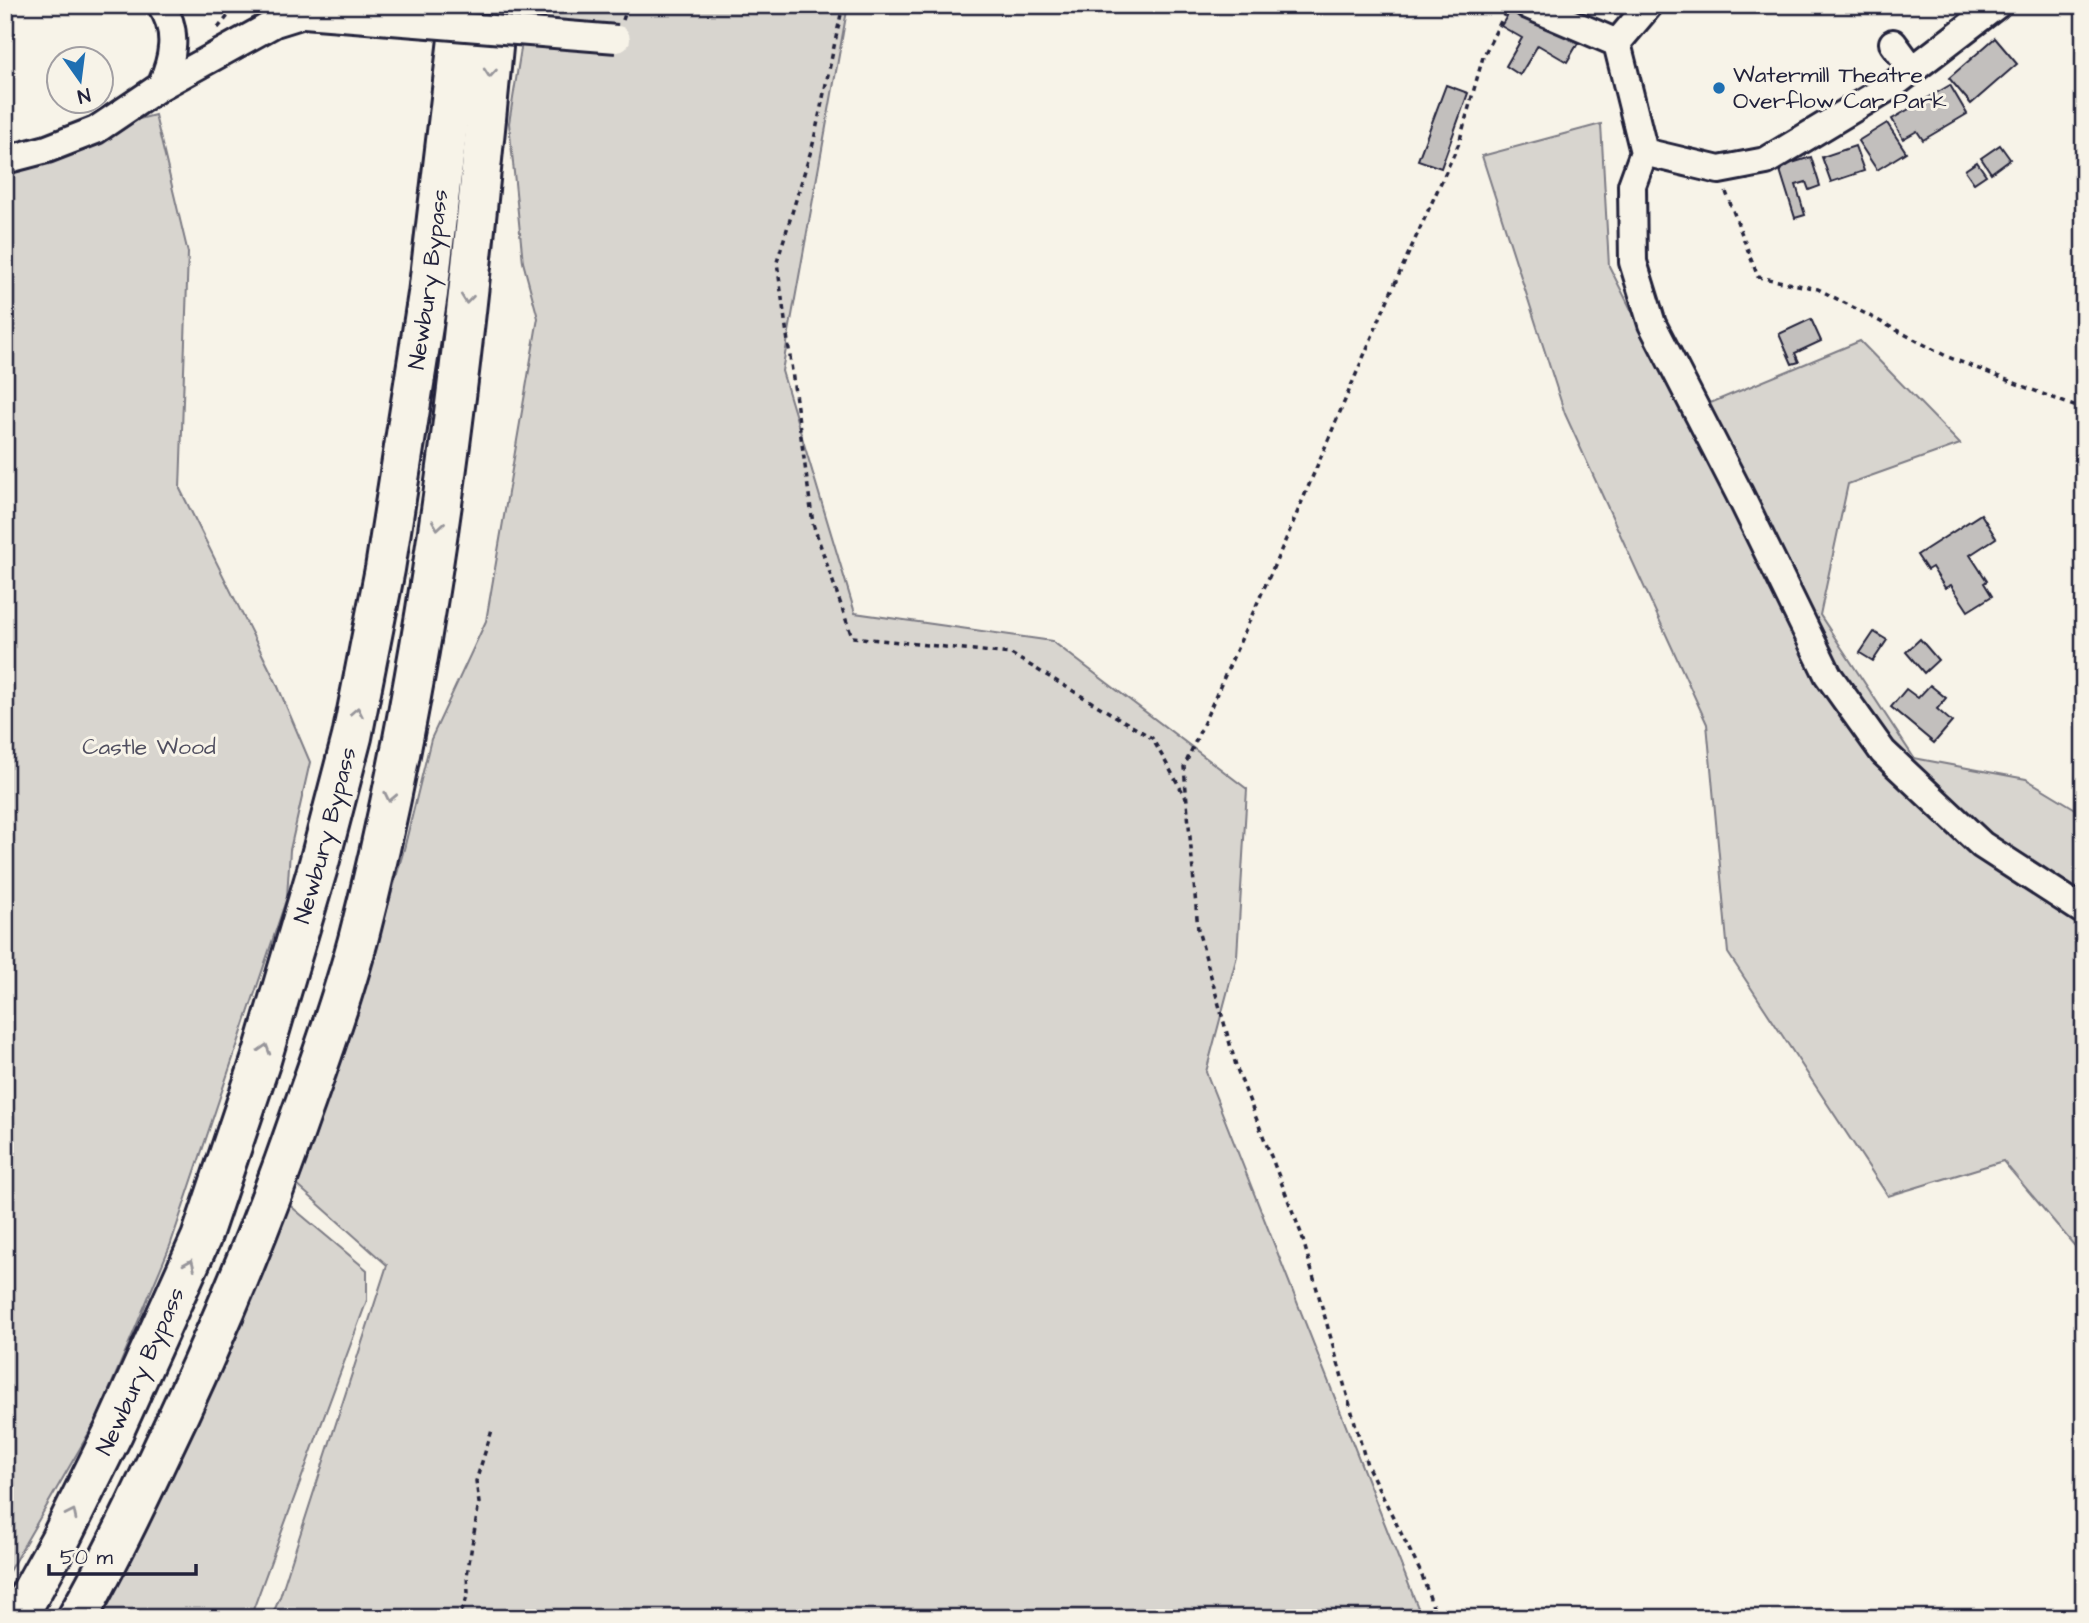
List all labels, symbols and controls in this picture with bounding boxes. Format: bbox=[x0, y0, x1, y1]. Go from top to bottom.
north arrow bbox=[46, 46, 116, 116]
place label: Watermill Theatre Overflow Car Park bbox=[1733, 59, 1947, 117]
one-way arrow bbox=[483, 67, 498, 79]
text: N bbox=[75, 80, 93, 110]
marker: Watermill Theatre Overflow Car Park bbox=[1711, 80, 1727, 96]
street label: Newbury Bypass bbox=[400, 188, 456, 372]
one-way arrow bbox=[459, 294, 474, 305]
one-way arrow bbox=[431, 519, 446, 531]
one-way arrow bbox=[348, 706, 363, 718]
park label: Castle Wood bbox=[82, 731, 216, 763]
street label: Newbury Bypass bbox=[286, 744, 365, 927]
one-way arrow bbox=[384, 791, 399, 803]
one-way arrow bbox=[256, 1044, 271, 1056]
one-way arrow bbox=[181, 1259, 195, 1271]
street label: Newbury Bypass bbox=[88, 1282, 193, 1461]
one-way arrow bbox=[64, 1509, 78, 1521]
scale bar bbox=[49, 1532, 196, 1576]
text: 50 m bbox=[60, 1543, 114, 1572]

